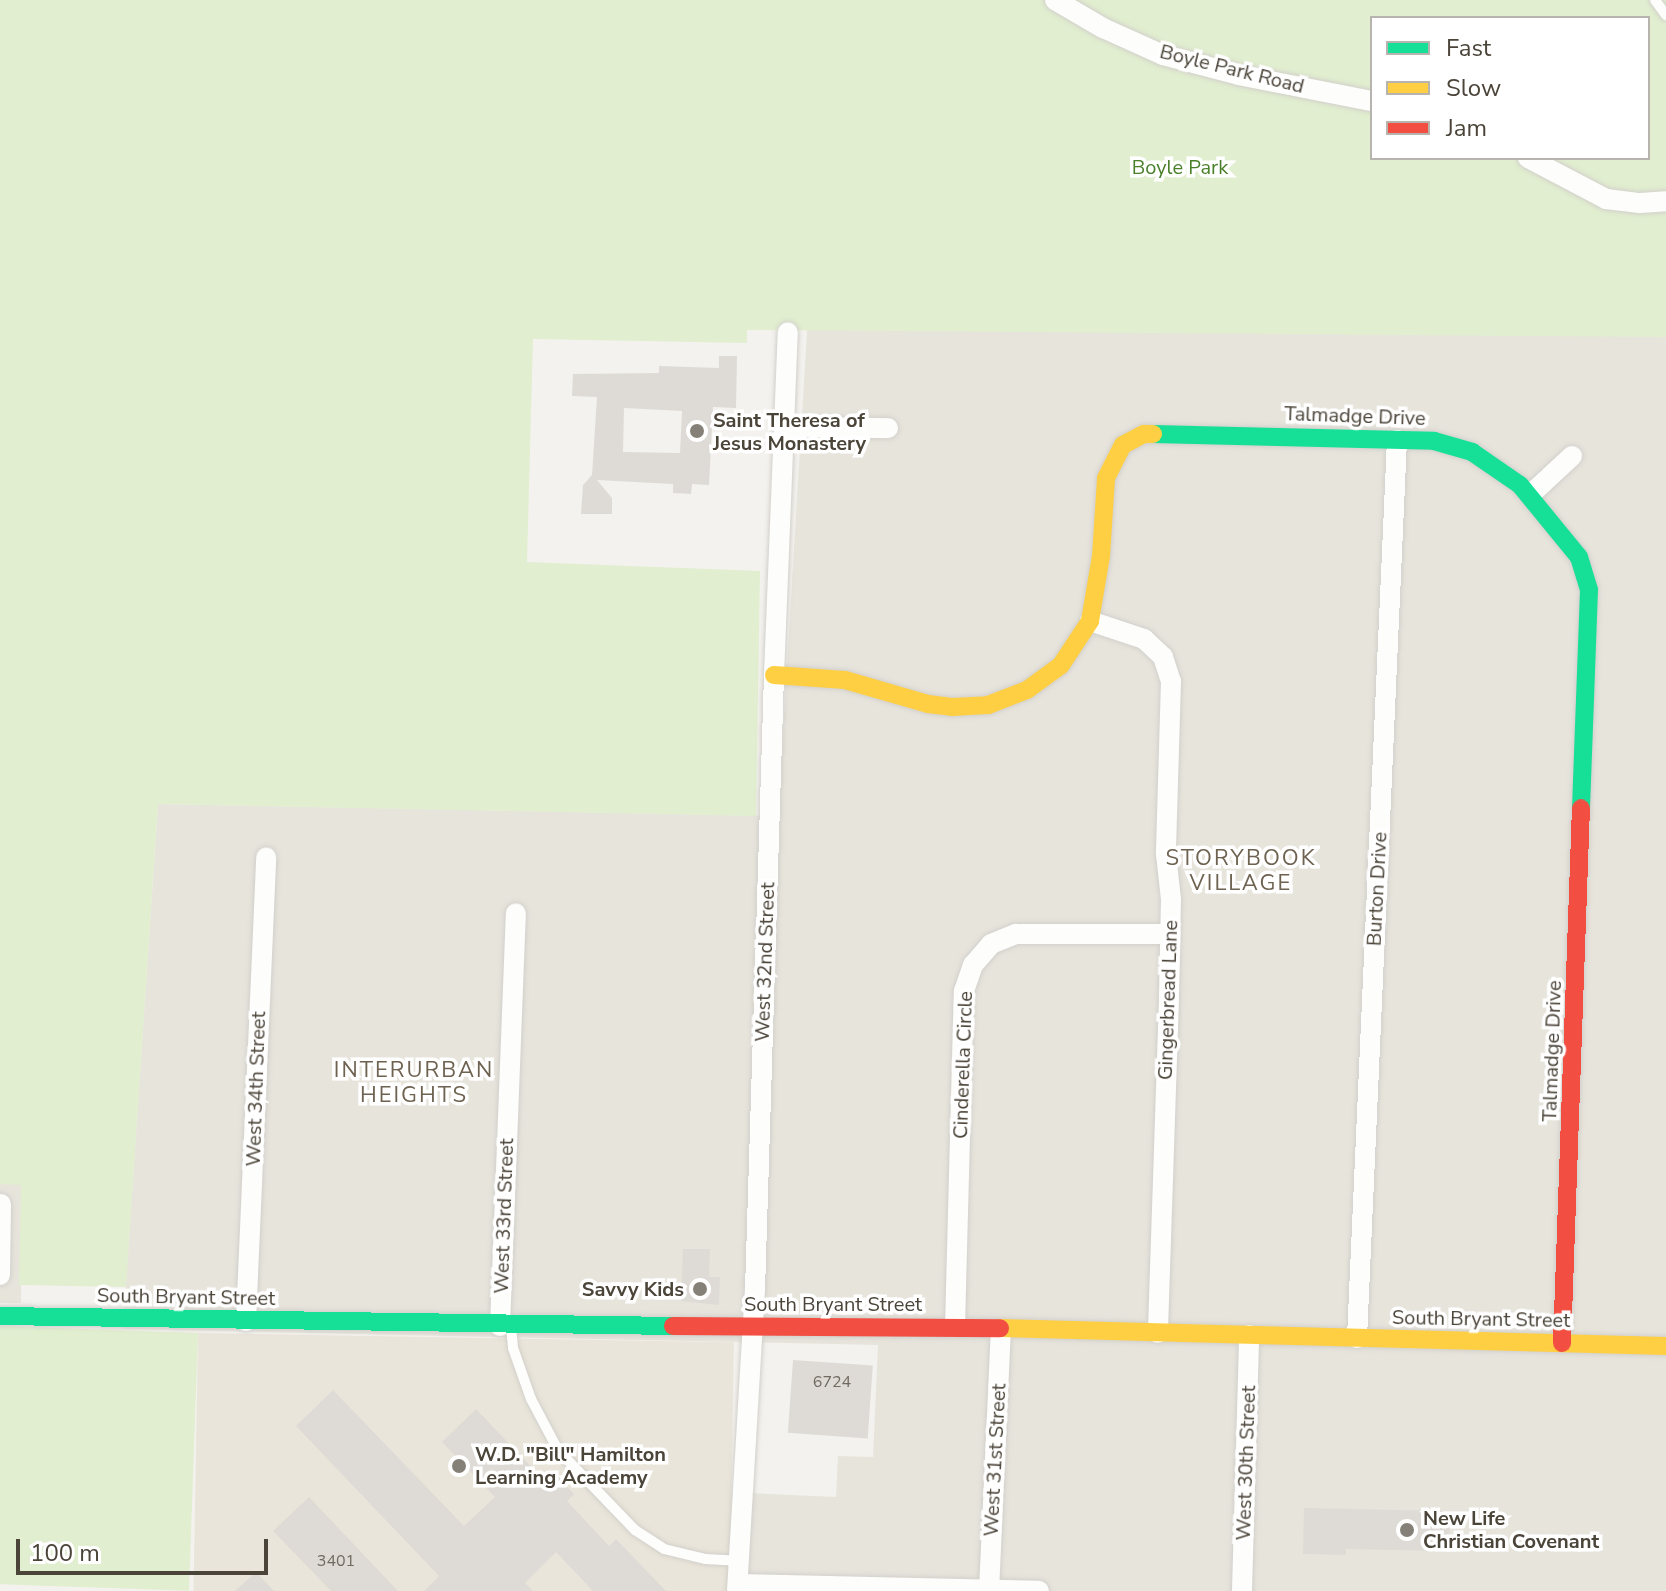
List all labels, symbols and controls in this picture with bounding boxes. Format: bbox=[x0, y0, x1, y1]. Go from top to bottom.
legend bbox=[1370, 16, 1650, 160]
text: Fast bbox=[1446, 32, 1491, 64]
street label: Boyle Park Road bbox=[1157, 39, 1307, 99]
text: Slow bbox=[1446, 72, 1501, 104]
text: Jam bbox=[1446, 112, 1487, 144]
park label: Boyle Park bbox=[1132, 155, 1228, 179]
street label: Talmadge Drive bbox=[1284, 402, 1426, 430]
place label: Saint Theresa of Jesus Monastery bbox=[713, 408, 866, 455]
marker: Saint Theresa of Jesus Monastery bbox=[688, 422, 706, 440]
street label: Burton Drive bbox=[1362, 831, 1392, 947]
district label: STORYBOOK VILLAGE bbox=[1166, 845, 1316, 896]
street label: West 32nd Street bbox=[750, 882, 780, 1042]
street label: Gingerbread Lane bbox=[1153, 920, 1183, 1080]
street label: Talmadge Drive bbox=[1538, 980, 1566, 1122]
street label: Cinderella Circle bbox=[948, 991, 978, 1139]
street label: West 34th Street bbox=[241, 1011, 271, 1167]
district label: INTERURBAN HEIGHTS bbox=[334, 1057, 494, 1108]
street label: West 33rd Street bbox=[489, 1138, 519, 1294]
place label: Savvy Kids bbox=[582, 1277, 684, 1301]
marker: Savvy Kids bbox=[691, 1280, 709, 1298]
street label: South Bryant Street bbox=[97, 1283, 275, 1311]
street label: South Bryant Street bbox=[744, 1292, 922, 1316]
street label: South Bryant Street bbox=[1392, 1305, 1570, 1333]
house number: 6724 bbox=[813, 1372, 851, 1392]
street label: West 31st Street bbox=[979, 1383, 1011, 1537]
street label: West 30th Street bbox=[1231, 1385, 1261, 1541]
place label: W.D. "Bill" Hamilton Learning Academy bbox=[475, 1442, 666, 1489]
marker: W.D. "Bill" Hamilton Learning Academy bbox=[450, 1457, 468, 1475]
place label: New Life Christian Covenant bbox=[1423, 1506, 1599, 1553]
marker: New Life Christian Covenant bbox=[1398, 1521, 1416, 1539]
scale bar bbox=[20, 1523, 272, 1573]
text: 100 m bbox=[30, 1537, 100, 1569]
house number: 3401 bbox=[317, 1551, 355, 1571]

